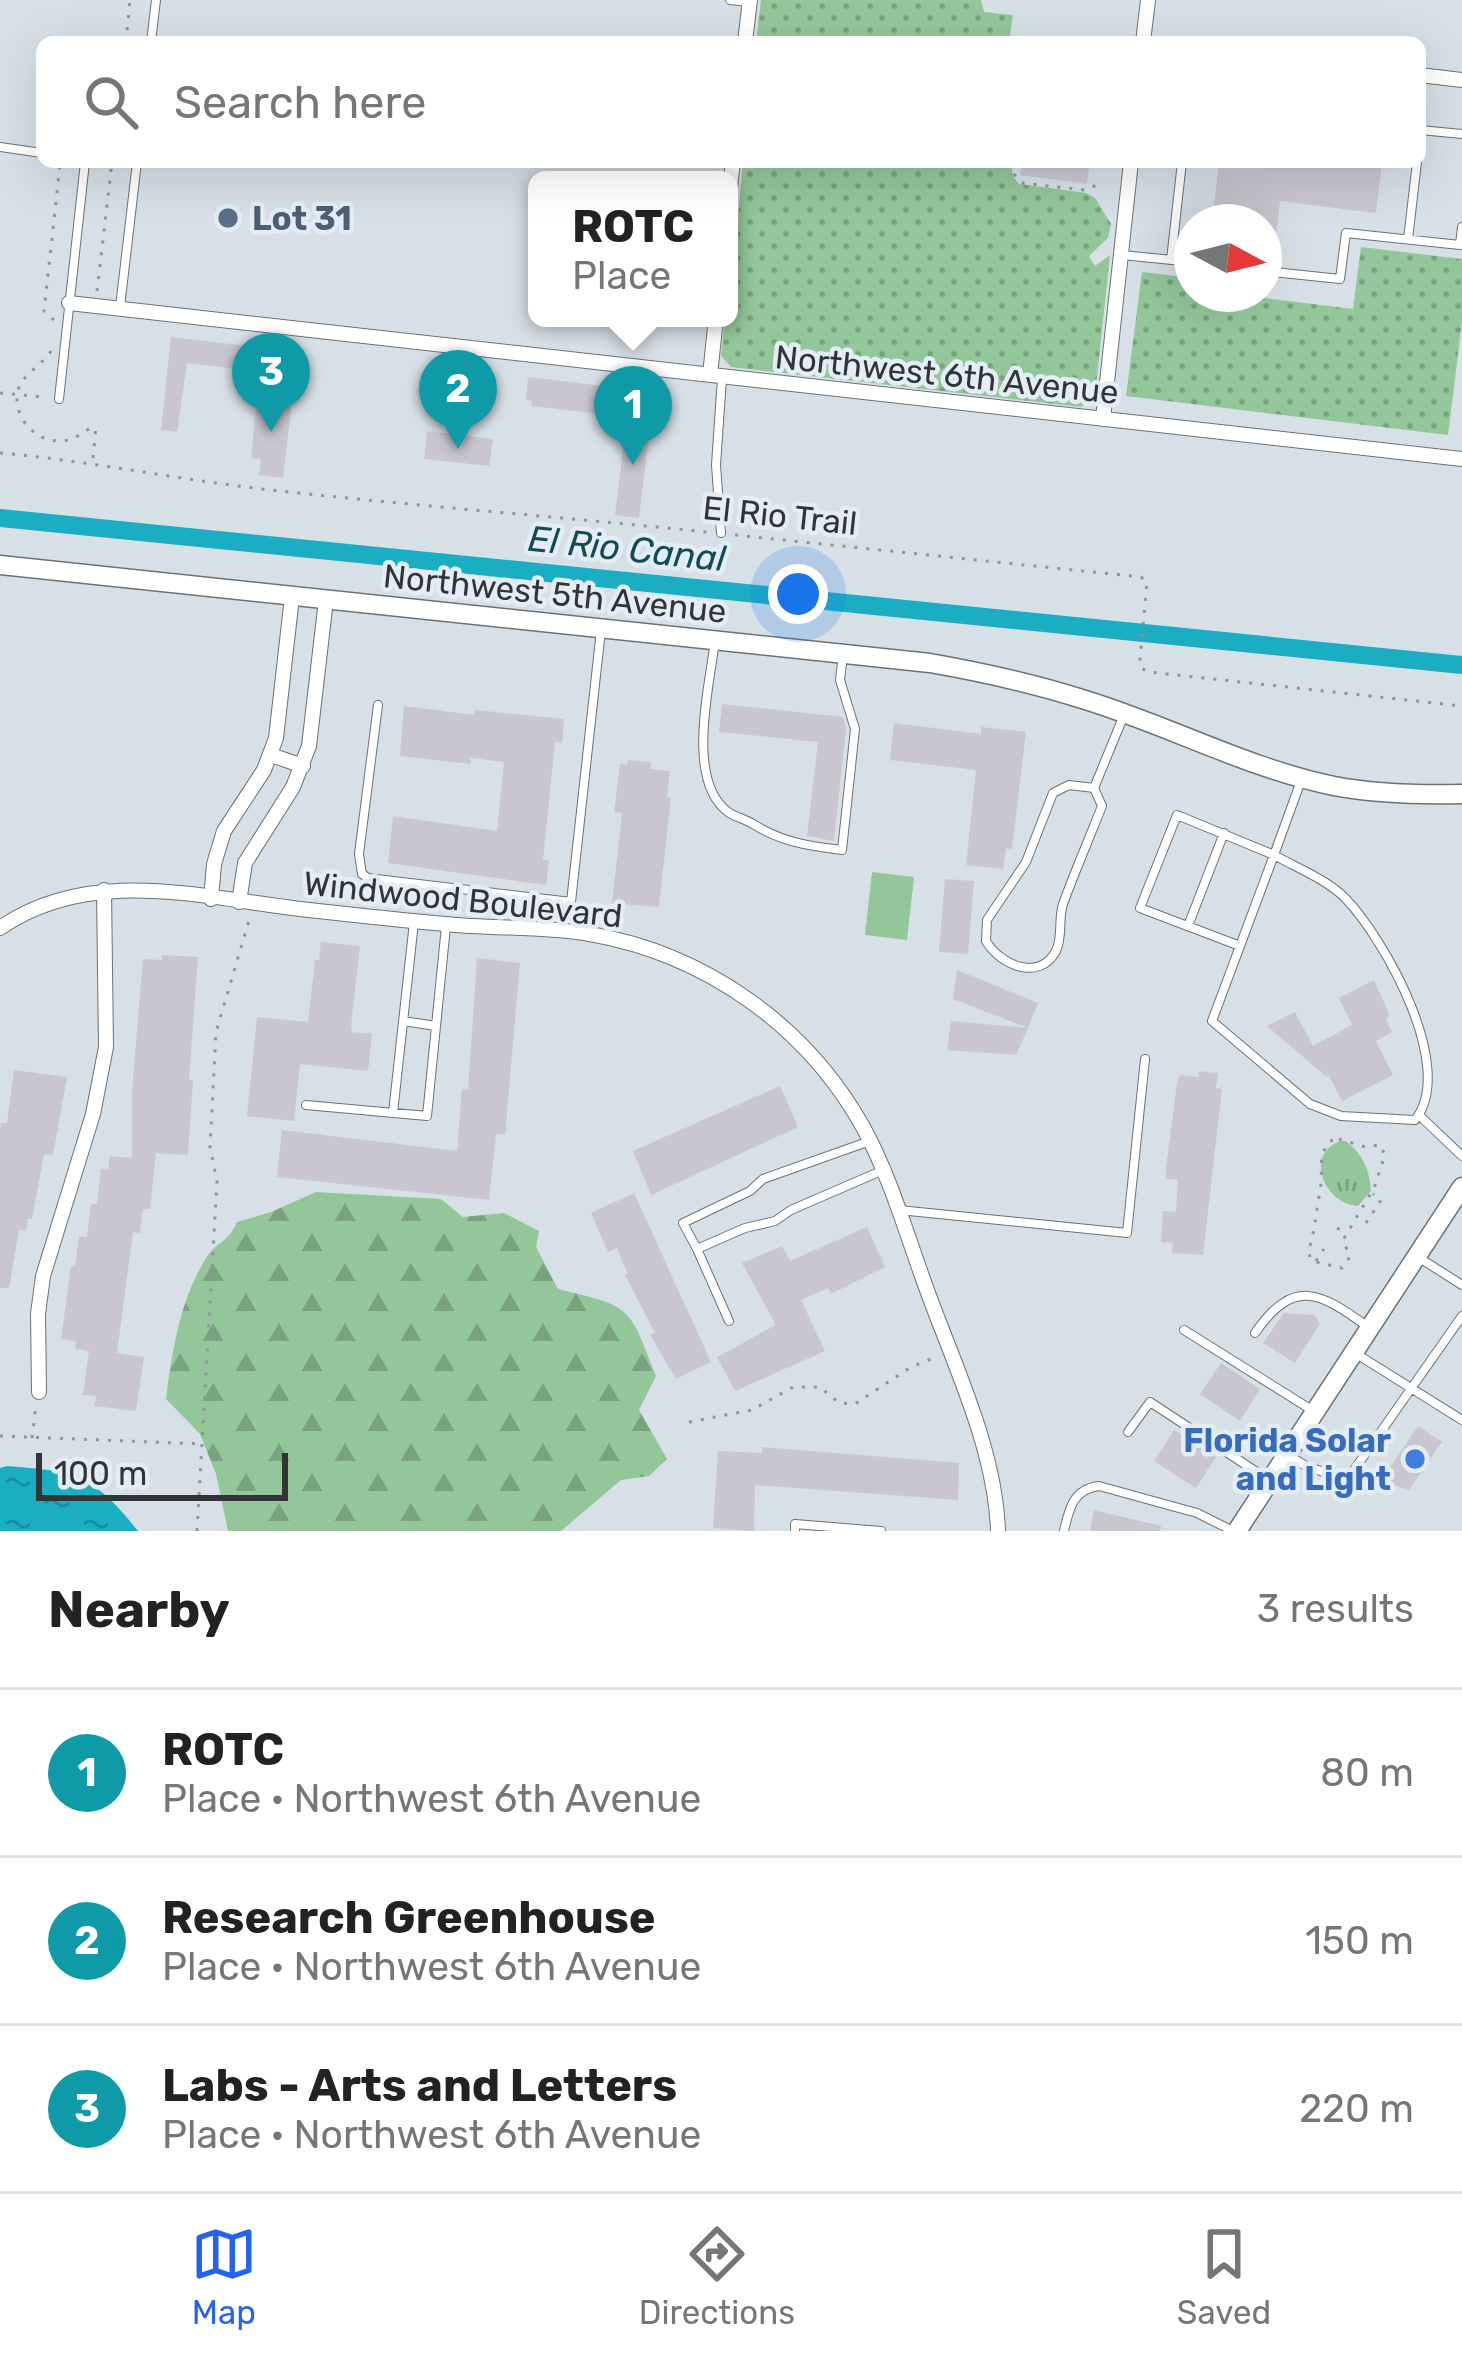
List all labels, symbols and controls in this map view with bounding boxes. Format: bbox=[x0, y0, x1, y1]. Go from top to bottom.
search box bbox=[36, 36, 1426, 168]
icon: search bbox=[78, 69, 144, 135]
text: Search here bbox=[174, 76, 426, 129]
popup bbox=[528, 171, 738, 327]
place label: Lot 31 bbox=[252, 199, 352, 238]
text: ROTC bbox=[572, 200, 694, 253]
north arrow bbox=[1174, 204, 1282, 312]
marker: Lot 31 bbox=[215, 205, 241, 231]
text: Place bbox=[572, 253, 671, 299]
pin: 3 bbox=[232, 333, 310, 432]
street label: Northwest 6th Avenue bbox=[773, 337, 1121, 412]
pin: 2 bbox=[419, 350, 497, 449]
pin: 1 bbox=[594, 366, 672, 465]
street label: El Rio Trail bbox=[701, 488, 859, 543]
water label: El Rio Canal bbox=[526, 517, 729, 580]
street label: Northwest 5th Avenue bbox=[381, 556, 728, 631]
your location bbox=[768, 564, 828, 624]
street label: Windwood Boulevard bbox=[302, 863, 624, 936]
place label: Florida Solar and Light bbox=[1183, 1421, 1391, 1498]
marker: Florida Solar and Light bbox=[1402, 1446, 1428, 1472]
scale bar bbox=[36, 1447, 288, 1500]
text: 100 m bbox=[54, 1454, 147, 1493]
text: Nearby bbox=[48, 1579, 230, 1640]
text: 3 results bbox=[1257, 1586, 1414, 1632]
text: ROTC bbox=[162, 1723, 284, 1776]
text: 1 bbox=[77, 1750, 97, 1796]
text: 80 m bbox=[1320, 1750, 1414, 1796]
text: Place · Northwest 6th Avenue bbox=[162, 1776, 701, 1822]
text: Research Greenhouse bbox=[162, 1891, 656, 1944]
text: 2 bbox=[74, 1918, 100, 1964]
text: 150 m bbox=[1305, 1918, 1414, 1964]
text: Place · Northwest 6th Avenue bbox=[162, 1944, 701, 1990]
text: Labs - Arts and Letters bbox=[162, 2059, 677, 2112]
text: 3 bbox=[74, 2086, 100, 2132]
text: 220 m bbox=[1299, 2086, 1414, 2132]
text: Place · Northwest 6th Avenue bbox=[162, 2112, 701, 2158]
tab: Map bbox=[191, 2221, 257, 2332]
tab: Directions bbox=[639, 2221, 795, 2332]
tab: Saved bbox=[1177, 2221, 1271, 2332]

